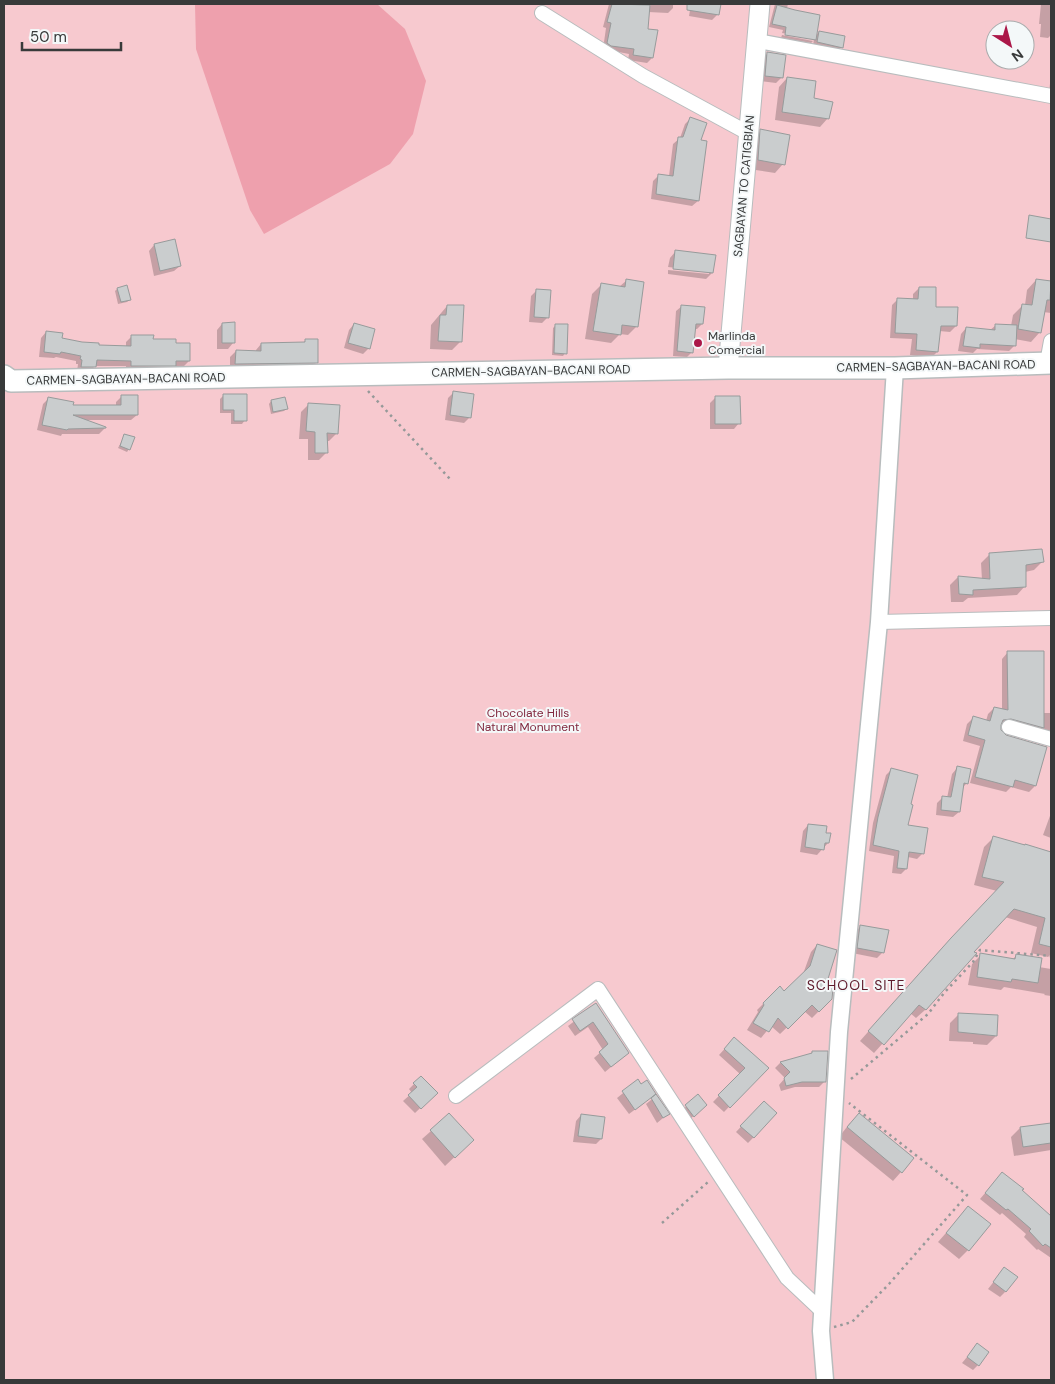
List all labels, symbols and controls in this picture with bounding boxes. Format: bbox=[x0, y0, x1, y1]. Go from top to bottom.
scale bar bbox=[22, 20, 121, 52]
north arrow bbox=[985, 20, 1035, 70]
text: 50 m bbox=[30, 27, 67, 47]
text: N bbox=[1008, 45, 1027, 66]
street label: SAGBAYAN TO CATIGBIAN bbox=[730, 114, 758, 258]
place label: Marlinda Comercial bbox=[708, 328, 764, 358]
marker: Marlinda Comercial bbox=[692, 337, 704, 349]
street label: CARMEN-SAGBAYAN-BACANI ROAD bbox=[836, 356, 1036, 376]
street label: CARMEN-SAGBAYAN-BACANI ROAD bbox=[431, 361, 631, 381]
street label: CARMEN-SAGBAYAN-BACANI ROAD bbox=[26, 369, 226, 389]
park label: Chocolate Hills Natural Monument bbox=[476, 705, 580, 735]
district label: SCHOOL SITE bbox=[807, 976, 905, 994]

